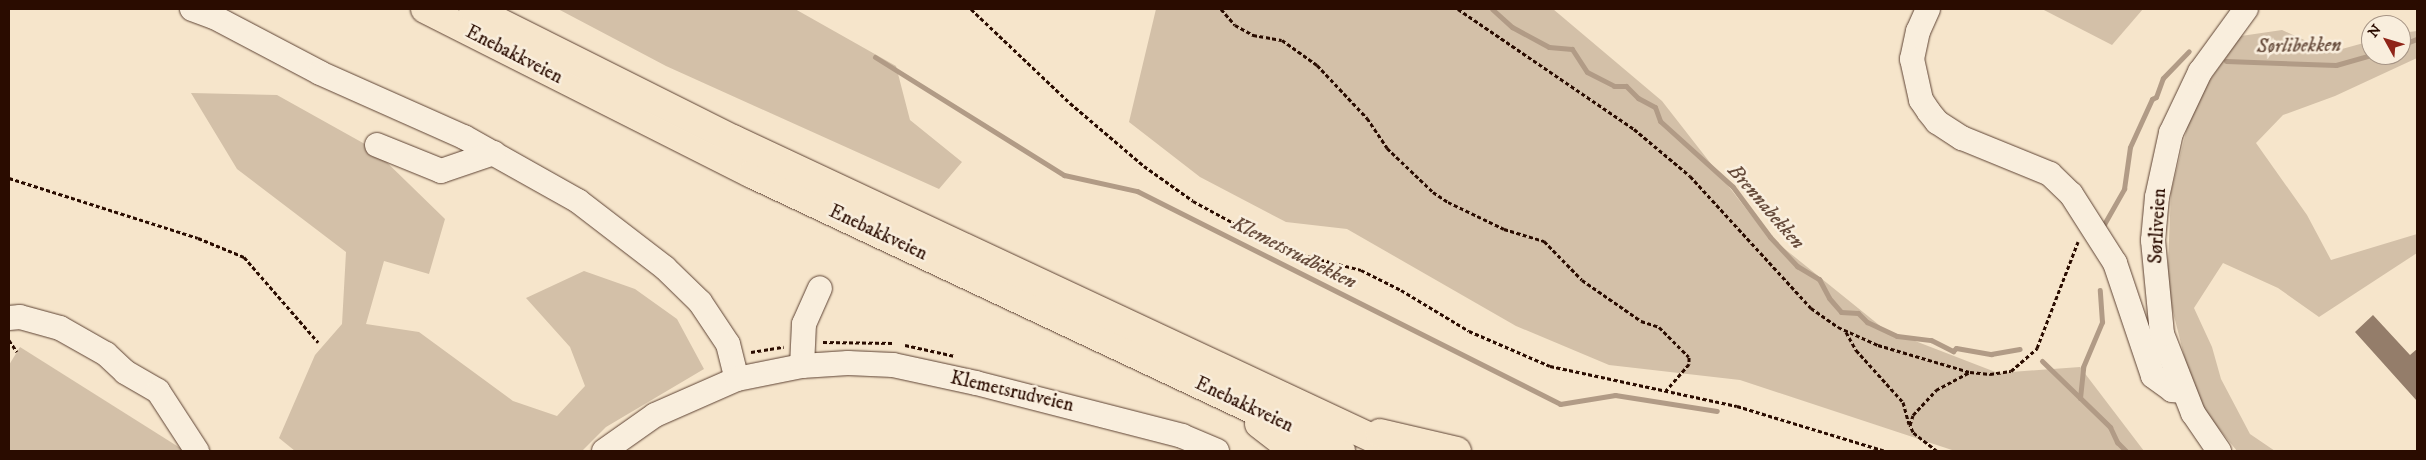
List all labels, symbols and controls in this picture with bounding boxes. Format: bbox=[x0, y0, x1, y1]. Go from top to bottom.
north arrow bbox=[2361, 15, 2411, 65]
street label: Enebakkveien bbox=[462, 21, 566, 89]
text: N bbox=[2365, 21, 2386, 41]
water label: Sørlibekken bbox=[2256, 33, 2342, 59]
water label: Brennabekken bbox=[1723, 160, 1809, 254]
street label: Sørliveien bbox=[2145, 188, 2171, 264]
street label: Enebakkveien bbox=[825, 200, 931, 266]
water label: Klemetsrudbekken bbox=[1228, 211, 1360, 295]
street label: Klemetsrudveien bbox=[948, 367, 1076, 417]
street label: Enebakkveien bbox=[1191, 372, 1297, 438]

